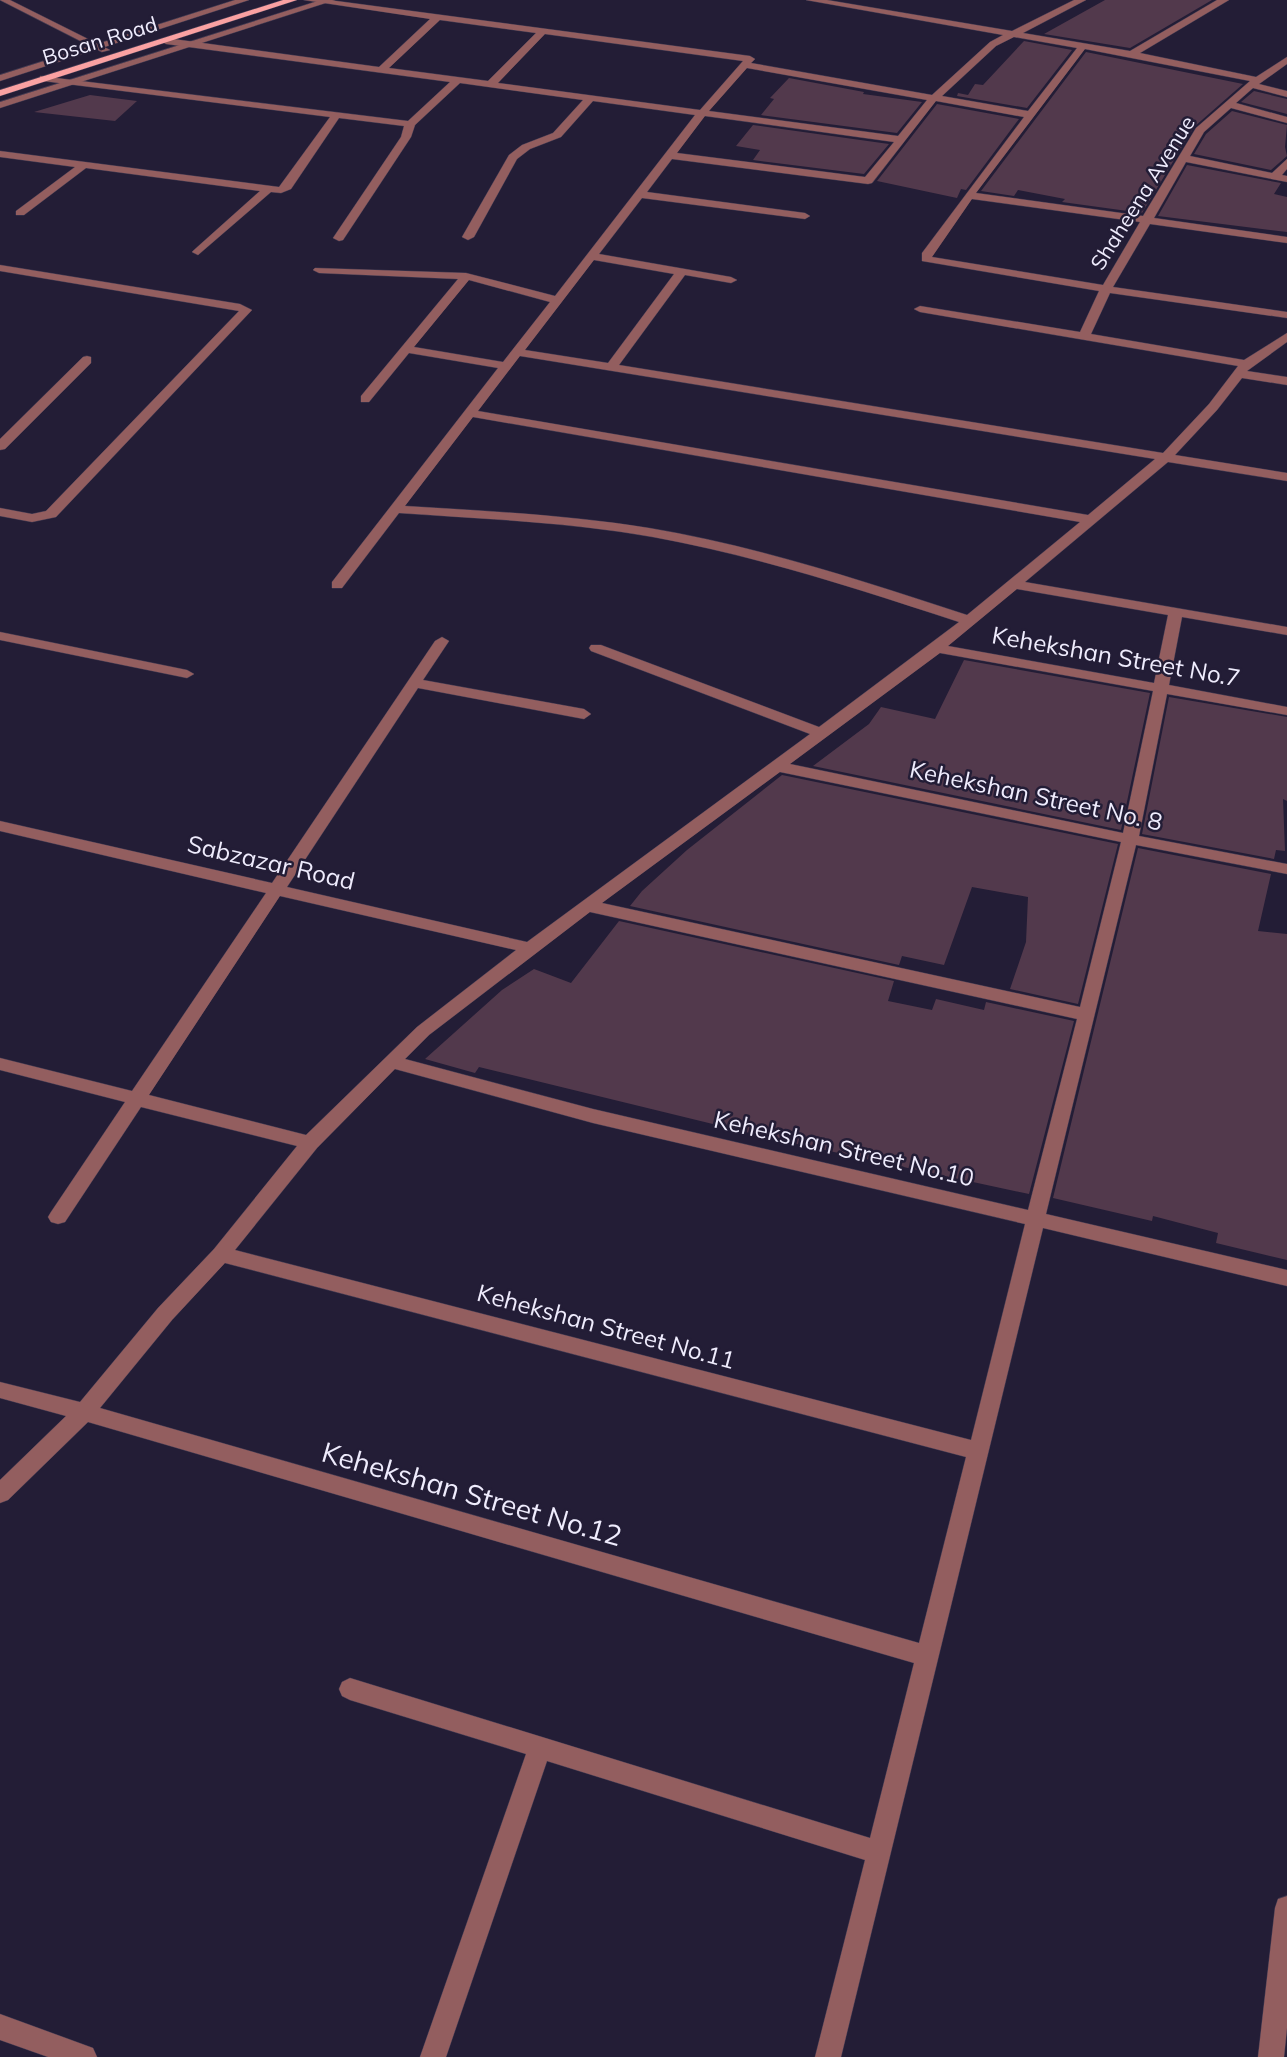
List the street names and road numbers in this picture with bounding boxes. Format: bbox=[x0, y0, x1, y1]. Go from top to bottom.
street label: Bosan Road bbox=[39, 10, 160, 70]
street label: Shaheena Avenue bbox=[1084, 111, 1200, 274]
street label: Kehekshan Street No.7 bbox=[990, 619, 1243, 693]
street label: Kehekshan Street No. 8 bbox=[907, 754, 1165, 836]
street label: Sabzazar Road bbox=[185, 828, 358, 896]
street label: Kehekshan Street No.10 bbox=[711, 1103, 977, 1193]
street label: Kehekshan Street No.11 bbox=[474, 1277, 739, 1375]
street label: Kehekshan Street No.12 bbox=[318, 1434, 626, 1553]

